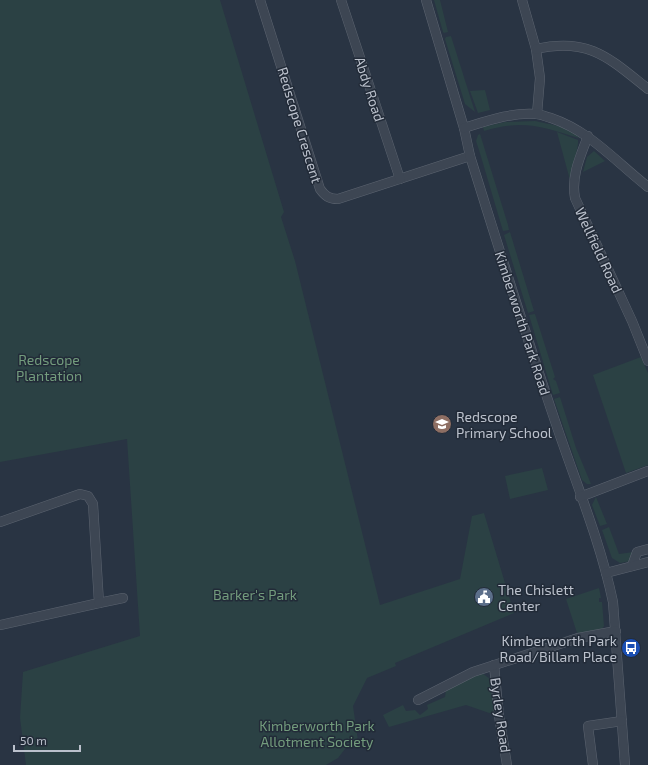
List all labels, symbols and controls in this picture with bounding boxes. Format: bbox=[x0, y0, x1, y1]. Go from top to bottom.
street label: Abdy Road bbox=[352, 54, 388, 124]
street label: Redscope Crescent bbox=[274, 65, 326, 185]
street label: Wellfield Road bbox=[572, 205, 626, 295]
street label: Kimberworth Park Road bbox=[492, 249, 554, 397]
park label: Redscope Plantation bbox=[16, 351, 82, 384]
place label: Redscope Primary School bbox=[456, 408, 553, 441]
school or university icon: Redscope Primary School bbox=[431, 413, 453, 435]
place label: The Chislett Center bbox=[498, 581, 574, 614]
park label: Barker's Park bbox=[213, 586, 297, 603]
public building icon: The Chislett Center bbox=[473, 586, 495, 608]
place label: Kimberworth Park Road/Billam Place bbox=[500, 632, 617, 665]
bus stop icon: Kimberworth Park Road/Billam Place bbox=[620, 637, 642, 659]
street label: Byrley Road bbox=[487, 676, 515, 754]
park label: Kimberworth Park Allotment Society bbox=[259, 717, 375, 750]
scale bar bbox=[14, 727, 80, 753]
text: 50 m bbox=[20, 733, 47, 747]

